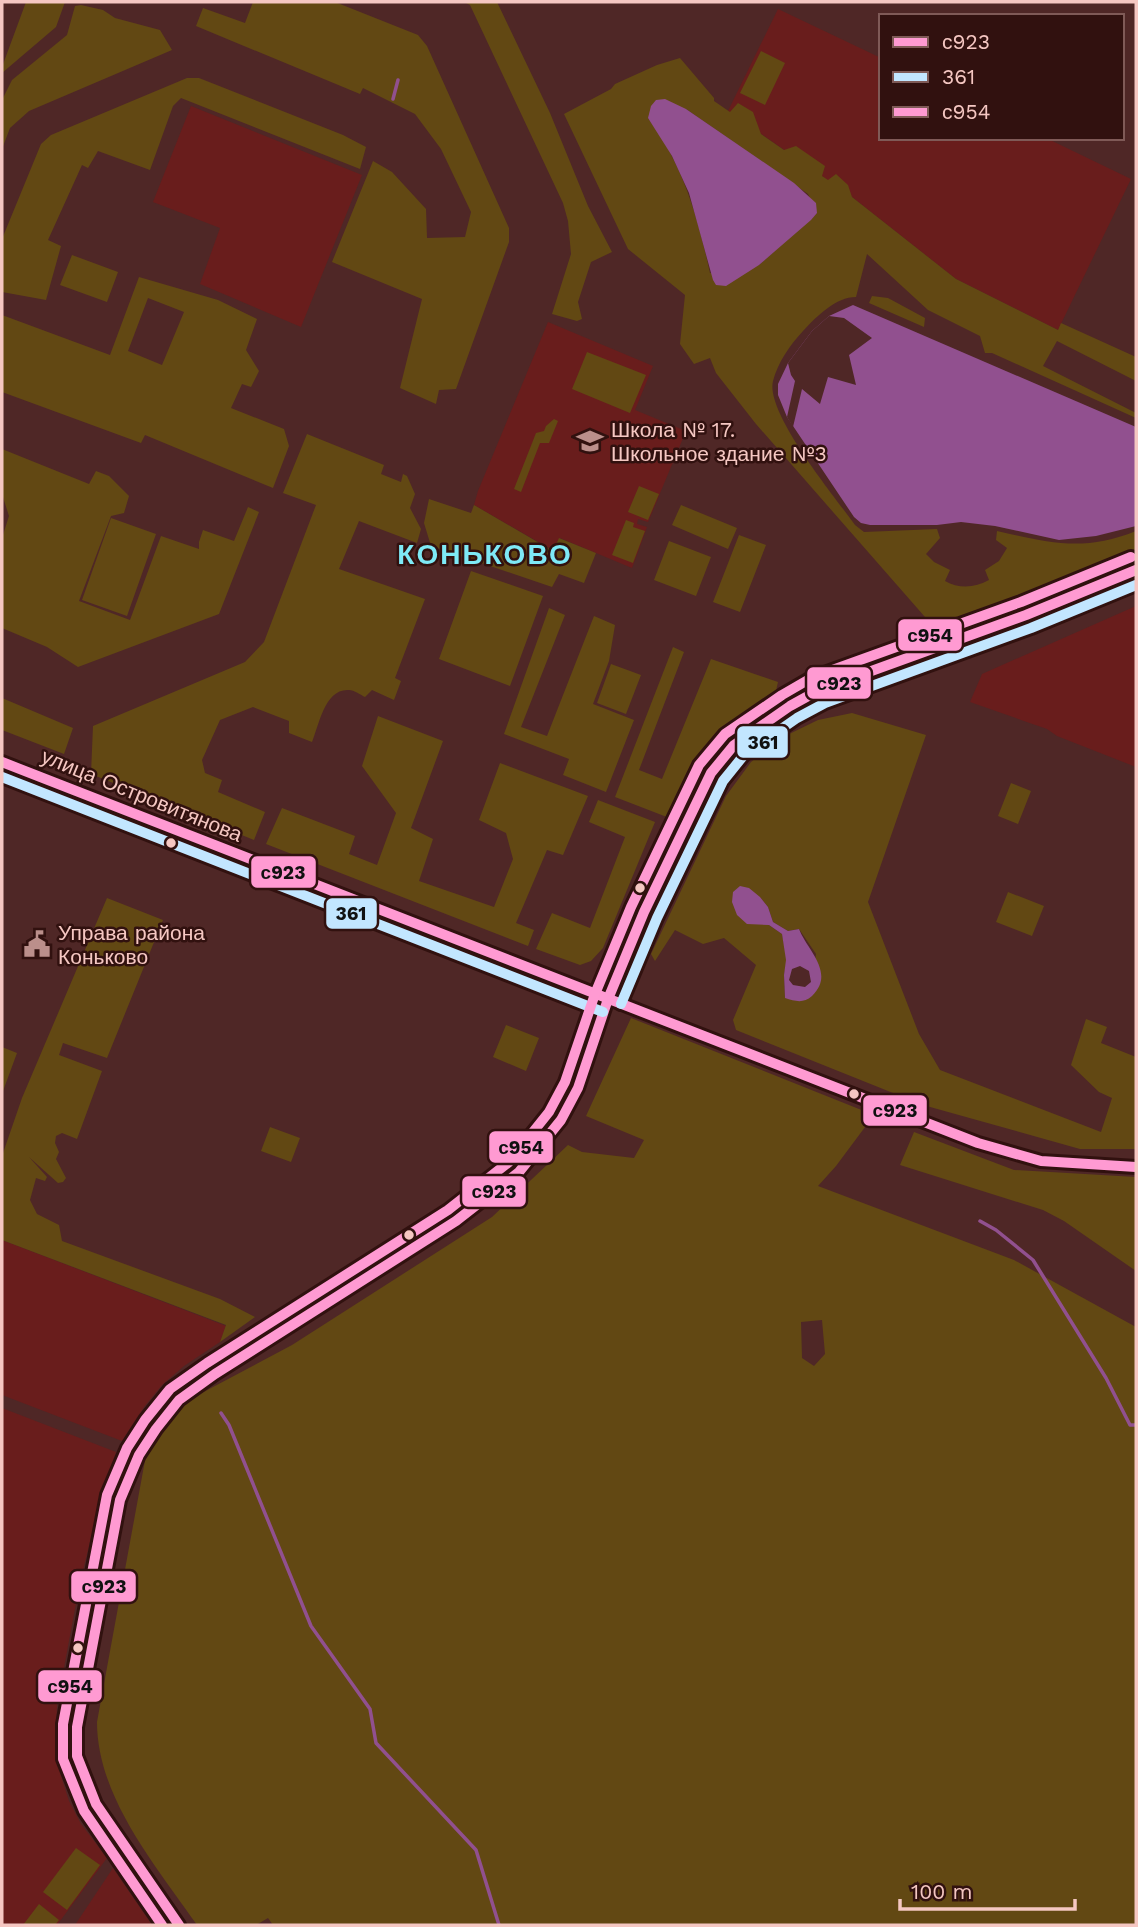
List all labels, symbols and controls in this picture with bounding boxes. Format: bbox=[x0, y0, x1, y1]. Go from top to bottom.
legend bbox=[879, 14, 1124, 140]
text: с923 bbox=[942, 29, 990, 54]
text: 361 bbox=[942, 64, 975, 89]
text: с954 bbox=[942, 99, 991, 124]
place label: Школа № 17. Школьное здание №3 bbox=[611, 417, 827, 466]
school or university icon: Школа № 17. Школьное здание №3 bbox=[575, 426, 605, 456]
district label: КОНЬКОВО bbox=[397, 538, 573, 571]
line badge: с954 bbox=[897, 618, 963, 652]
text: с954 bbox=[907, 624, 953, 647]
line badge: с923 bbox=[806, 666, 872, 700]
text: с923 bbox=[817, 672, 861, 695]
line badge: 361 bbox=[736, 725, 789, 759]
text: 361 bbox=[748, 731, 778, 754]
street label: улица Островитянова bbox=[38, 743, 246, 847]
unlabelled marker bbox=[164, 836, 178, 850]
line badge: с923 bbox=[250, 855, 317, 889]
text: с923 bbox=[261, 861, 305, 884]
unlabelled marker bbox=[633, 881, 647, 895]
line badge: 361 bbox=[325, 897, 378, 930]
text: 361 bbox=[336, 902, 366, 925]
place label: Управа района Коньково bbox=[58, 920, 205, 969]
public building icon: Управа района Коньково bbox=[22, 929, 52, 959]
unlabelled marker bbox=[847, 1087, 861, 1101]
line badge: с923 bbox=[862, 1094, 928, 1127]
text: с923 bbox=[873, 1099, 917, 1122]
line badge: с954 bbox=[488, 1130, 554, 1164]
text: с954 bbox=[498, 1136, 544, 1159]
line badge: с923 bbox=[461, 1175, 527, 1208]
text: с923 bbox=[472, 1180, 516, 1203]
unlabelled marker bbox=[402, 1228, 416, 1242]
line badge: с923 bbox=[70, 1570, 137, 1603]
text: с923 bbox=[82, 1575, 126, 1598]
unlabelled marker bbox=[71, 1641, 85, 1655]
line badge: с954 bbox=[37, 1669, 103, 1703]
text: с954 bbox=[47, 1675, 93, 1698]
scale bar bbox=[900, 1868, 1075, 1912]
text: 100 m bbox=[911, 1879, 973, 1904]

